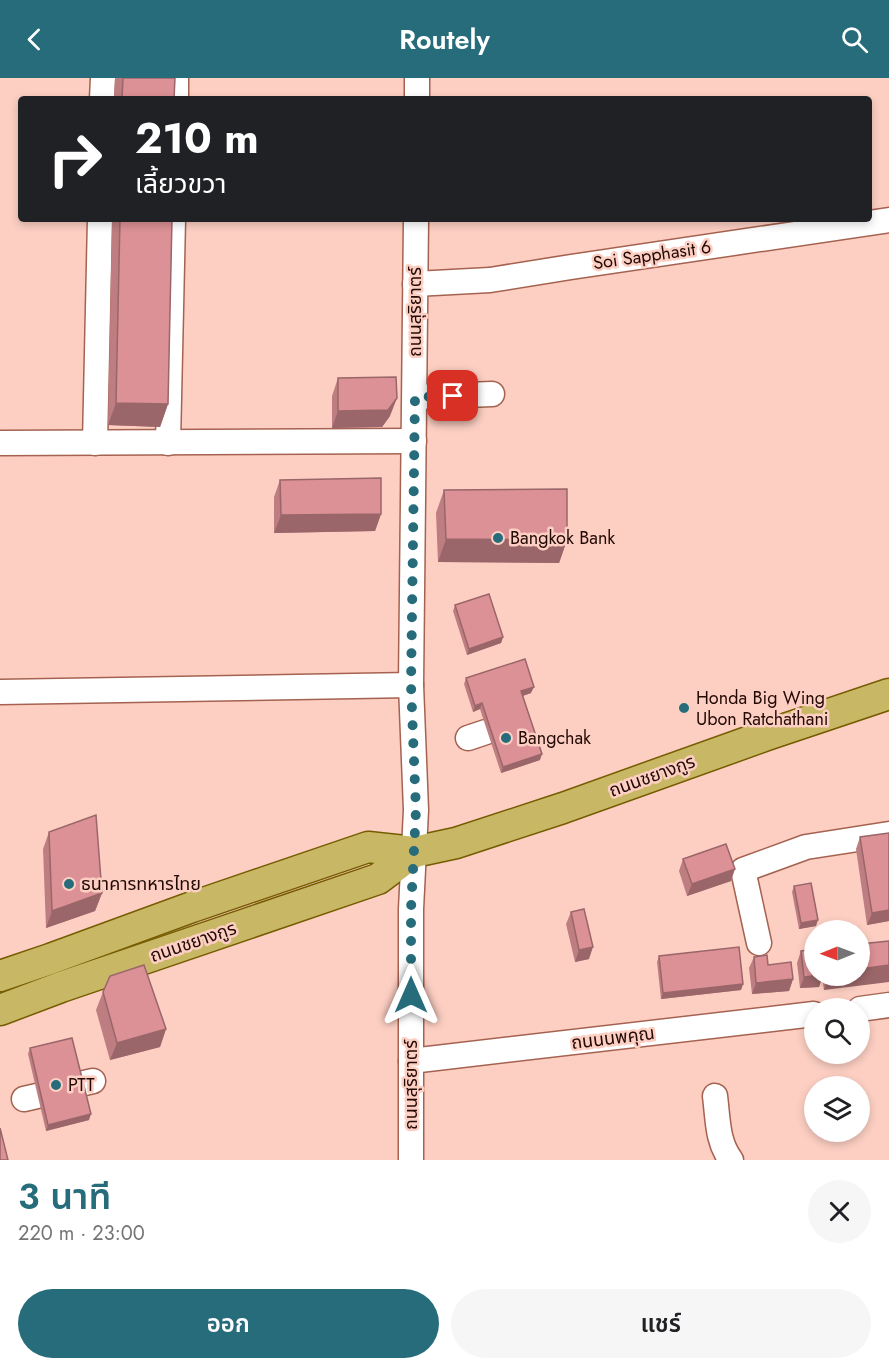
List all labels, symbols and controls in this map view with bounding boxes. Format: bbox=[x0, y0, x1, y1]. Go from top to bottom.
text: Routely bbox=[399, 20, 490, 59]
icon: back bbox=[18, 23, 51, 56]
icon: search bbox=[838, 23, 871, 56]
text: 210 m bbox=[135, 108, 259, 169]
icon: right bbox=[36, 120, 114, 198]
text: เลี้ยวขวา bbox=[135, 164, 226, 203]
street label: Soi Sapphasit 6 bbox=[591, 234, 713, 276]
street label: ถนนสุริยาตร์ bbox=[402, 266, 428, 357]
pin bbox=[427, 370, 478, 421]
icon: arrive bbox=[436, 379, 469, 412]
place label: Bangkok Bank bbox=[510, 525, 615, 551]
marker: Bangkok Bank bbox=[491, 531, 505, 545]
place label: Honda Big Wing Ubon Ratchathani bbox=[696, 685, 829, 732]
marker: Honda Big Wing Ubon Ratchathani bbox=[677, 701, 691, 715]
place label: Bangchak bbox=[518, 725, 591, 751]
marker: Bangchak bbox=[499, 731, 513, 745]
street label: ถนนชยางกูร bbox=[605, 748, 699, 804]
place label: ธนาคารทหารไทย bbox=[81, 871, 201, 897]
marker: ธนาคารทหารไทย bbox=[62, 877, 76, 891]
street label: ถนนชยางกูร bbox=[146, 915, 240, 969]
north arrow bbox=[804, 920, 870, 986]
map controls bbox=[804, 920, 870, 1142]
position arrow bbox=[379, 963, 443, 1027]
button: search bbox=[804, 998, 870, 1064]
street label: ถนนนพคุณ bbox=[570, 1020, 656, 1056]
street label: ถนนสุริยาตร์ bbox=[398, 1039, 424, 1130]
place label: PTT bbox=[68, 1072, 95, 1098]
button: layers bbox=[804, 1076, 870, 1142]
marker: PTT bbox=[49, 1078, 63, 1092]
text: 3 นาที bbox=[18, 1170, 111, 1222]
button: close bbox=[808, 1180, 871, 1243]
text: 220 m · 23:00 bbox=[18, 1219, 145, 1248]
button: ออก bbox=[18, 1289, 439, 1358]
button: แชร์ bbox=[451, 1289, 871, 1358]

